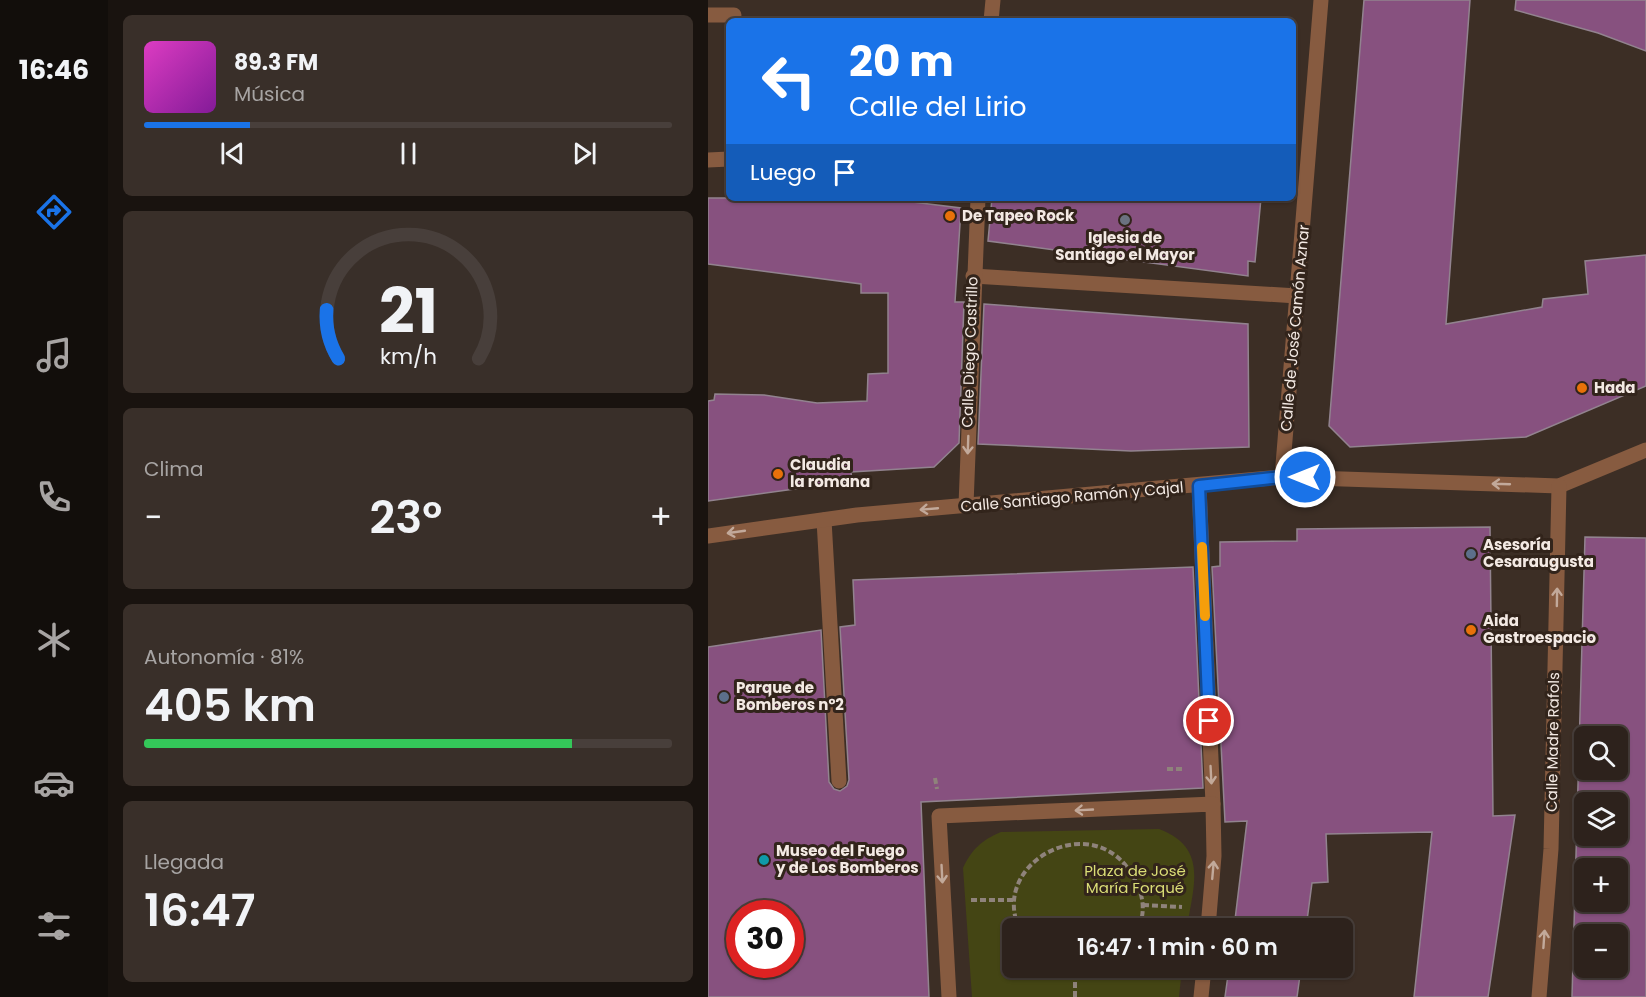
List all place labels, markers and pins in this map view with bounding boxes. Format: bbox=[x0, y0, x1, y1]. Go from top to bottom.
place label: De Tapeo Rock bbox=[962, 205, 1075, 226]
marker: De Tapeo Rock bbox=[943, 209, 957, 223]
marker: Iglesia de Santiago el Mayor bbox=[1118, 213, 1132, 227]
place label: Iglesia de Santiago el Mayor bbox=[1055, 227, 1195, 265]
place label: Hada bbox=[1594, 377, 1636, 398]
marker: Hada bbox=[1575, 381, 1589, 395]
place label: Claudia la romana bbox=[790, 454, 870, 492]
marker: Claudia la romana bbox=[771, 467, 785, 481]
place label: Asesoría Cesaraugusta bbox=[1483, 534, 1594, 572]
marker: Asesoría Cesaraugusta bbox=[1464, 547, 1478, 561]
place label: Aida Gastroespacio bbox=[1483, 610, 1597, 648]
marker: Aida Gastroespacio bbox=[1464, 623, 1478, 637]
place label: Parque de Bomberos n°2 bbox=[736, 677, 844, 715]
marker: Parque de Bomberos n°2 bbox=[717, 690, 731, 704]
pin bbox=[1183, 695, 1234, 746]
place label: Museo del Fuego y de Los Bomberos bbox=[775, 840, 919, 878]
marker: Museo del Fuego y de Los Bomberos bbox=[757, 853, 771, 867]

